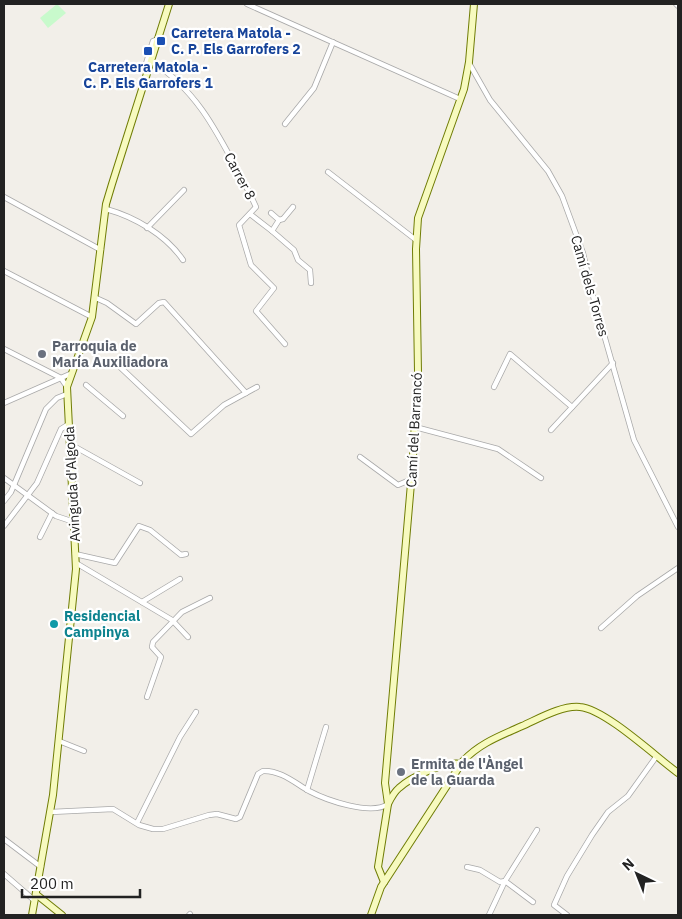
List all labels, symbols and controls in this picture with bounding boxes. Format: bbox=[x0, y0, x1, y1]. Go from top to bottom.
place label: Carretera Matola - C. P. Els Garrofers 2 bbox=[171, 24, 301, 58]
marker: Carretera Matola - C. P. Els Garrofers 2 bbox=[155, 35, 167, 47]
marker: Carretera Matola - C. P. Els Garrofers 1 bbox=[142, 45, 154, 57]
place label: Carretera Matola - C. P. Els Garrofers 1 bbox=[83, 58, 213, 92]
street label: Carrer 8 bbox=[220, 149, 260, 203]
street label: Camí dels Torres bbox=[567, 233, 613, 339]
place label: Parroquia de María Auxiliadora bbox=[52, 337, 168, 371]
marker: Parroquia de María Auxiliadora bbox=[36, 348, 48, 360]
street label: Camí del Barrancó bbox=[402, 372, 426, 488]
street label: Avinguda d'Algoda bbox=[60, 425, 84, 542]
place label: Residencial Campinya bbox=[64, 607, 140, 641]
marker: Residencial Campinya bbox=[48, 618, 60, 630]
place label: Ermita de l'Àngel de la Guarda bbox=[411, 754, 523, 789]
marker: Ermita de l'Àngel de la Guarda bbox=[395, 766, 407, 778]
north arrow bbox=[612, 849, 662, 899]
text: N bbox=[618, 854, 638, 875]
scale bar bbox=[22, 866, 140, 898]
text: 200 m bbox=[30, 874, 74, 893]

